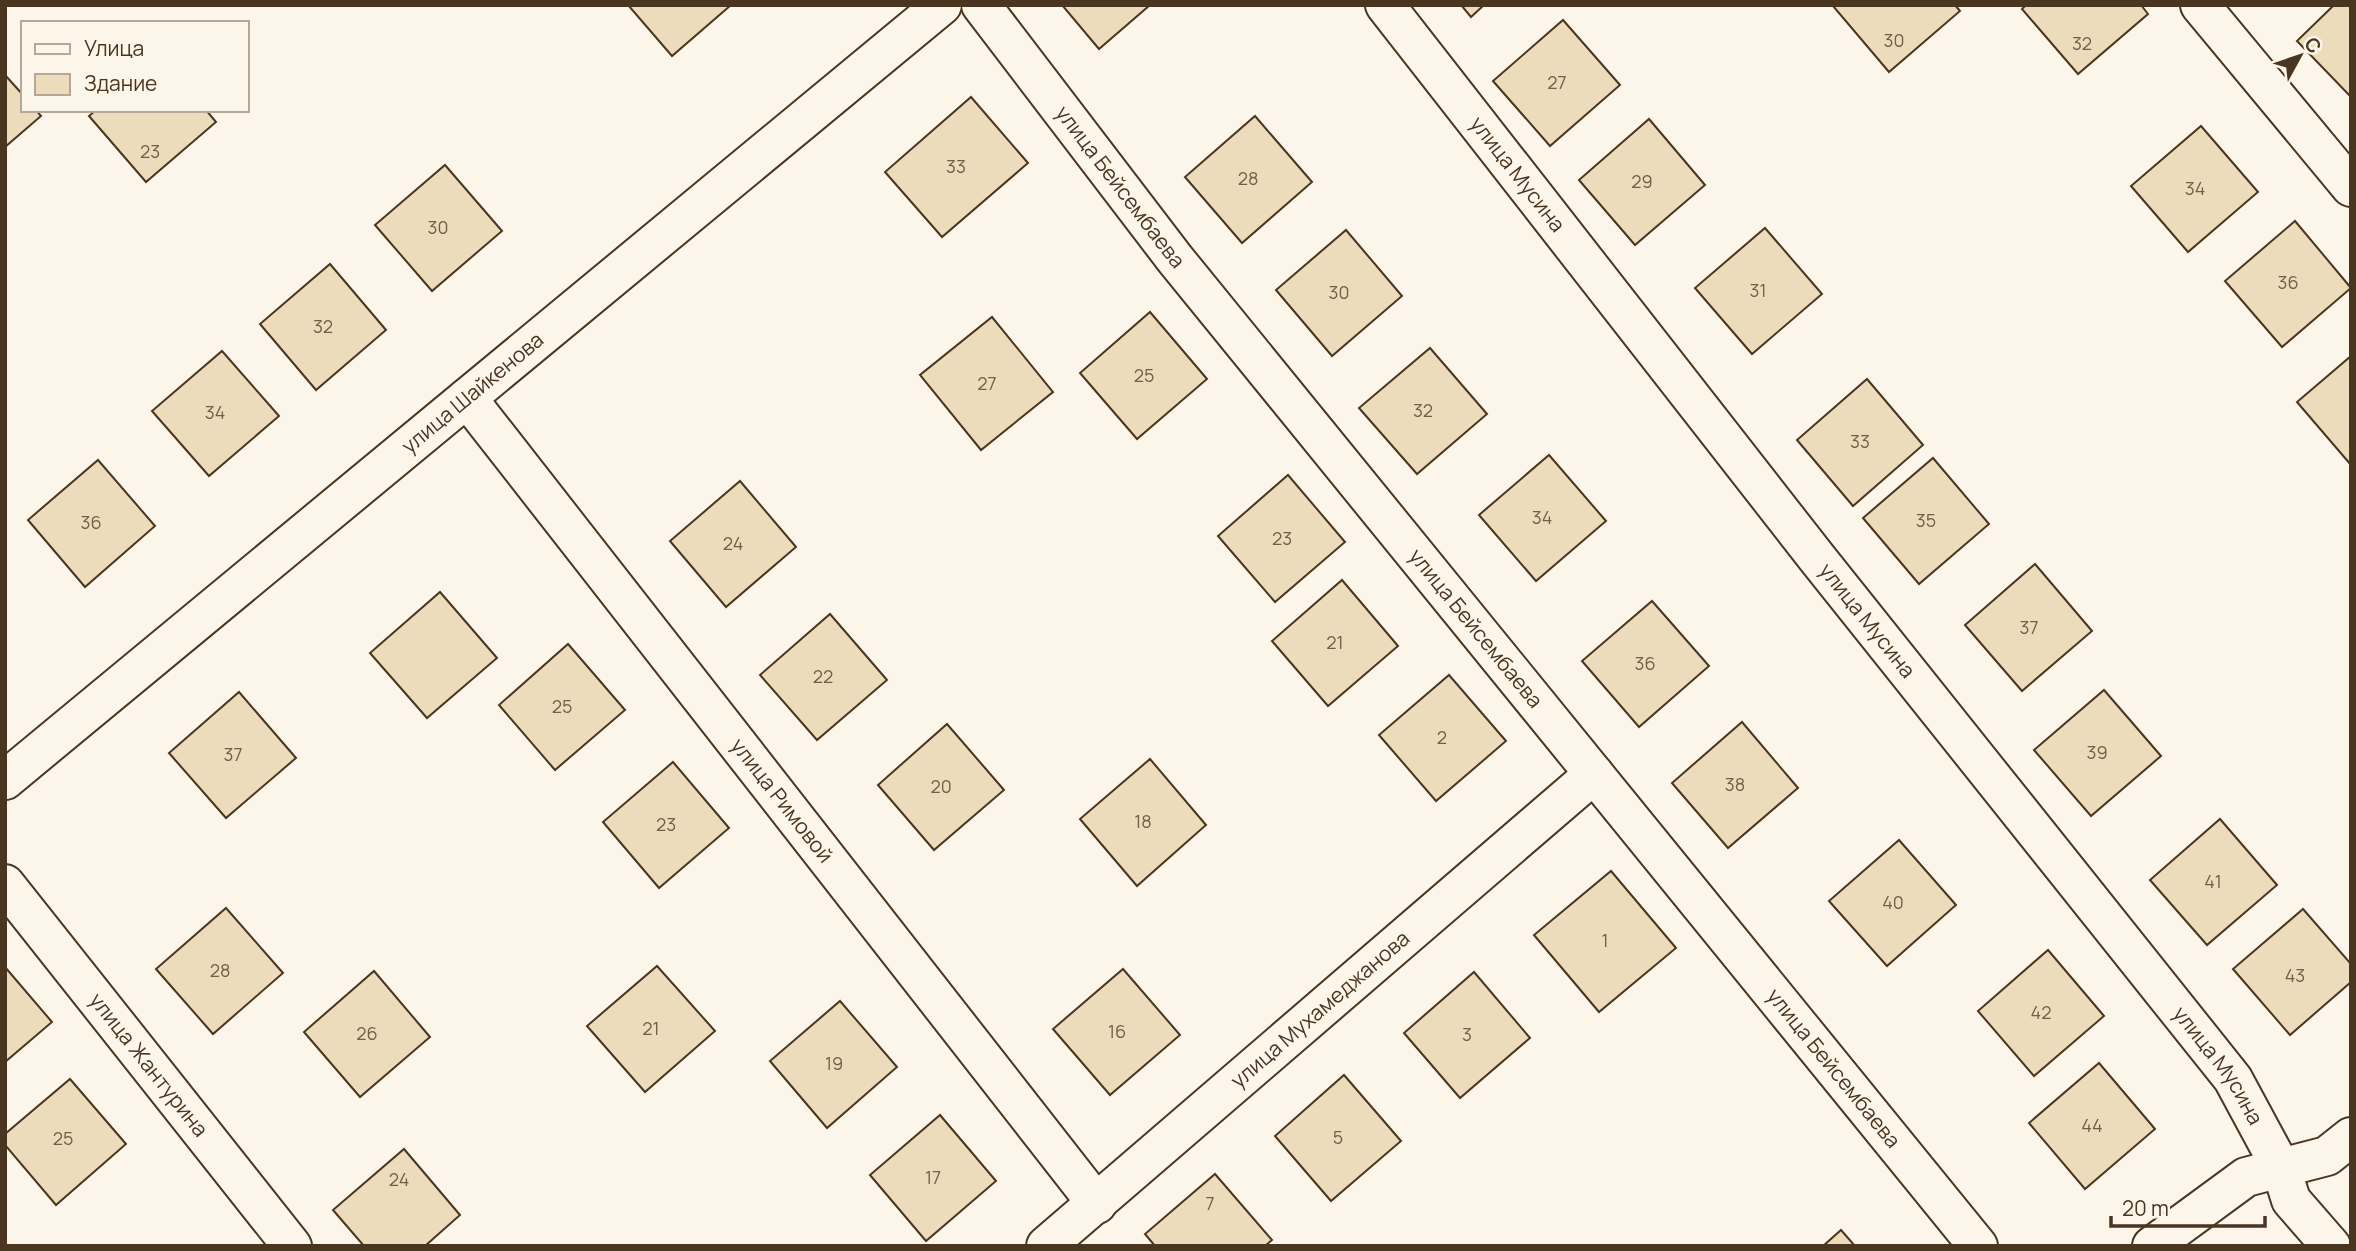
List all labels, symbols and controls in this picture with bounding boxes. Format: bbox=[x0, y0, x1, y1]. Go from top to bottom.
legend bbox=[21, 21, 248, 112]
north arrow bbox=[2265, 21, 2335, 91]
house number: 30 bbox=[1884, 28, 1904, 52]
house number: 32 bbox=[2072, 31, 2092, 55]
text: С bbox=[2299, 31, 2327, 59]
text: Улица bbox=[84, 34, 144, 62]
text: Здание bbox=[84, 69, 157, 97]
house number: 27 bbox=[1547, 70, 1567, 94]
street label: улица Бейсембаева bbox=[1050, 99, 1192, 274]
street label: улица Мусина bbox=[1464, 110, 1572, 237]
house number: 23 bbox=[140, 139, 160, 163]
house number: 33 bbox=[946, 154, 966, 178]
house number: 28 bbox=[1238, 166, 1258, 190]
house number: 29 bbox=[1631, 169, 1653, 193]
house number: 34 bbox=[2185, 176, 2205, 200]
house number: 30 bbox=[428, 215, 448, 239]
house number: 36 bbox=[2277, 270, 2299, 294]
house number: 31 bbox=[1750, 278, 1766, 302]
house number: 30 bbox=[1329, 280, 1349, 304]
house number: 32 bbox=[313, 314, 333, 338]
street label: улица Шайкенова bbox=[395, 325, 549, 459]
house number: 25 bbox=[1134, 363, 1154, 387]
house number: 27 bbox=[977, 371, 997, 395]
house number: 32 bbox=[1413, 398, 1433, 422]
house number: 34 bbox=[205, 400, 225, 424]
house number: 33 bbox=[1850, 429, 1870, 453]
house number: 34 bbox=[1532, 505, 1552, 529]
house number: 35 bbox=[1916, 508, 1936, 532]
house number: 36 bbox=[80, 510, 102, 534]
house number: 23 bbox=[1272, 526, 1292, 550]
house number: 24 bbox=[723, 531, 743, 555]
street label: улица Бейсембаева bbox=[1403, 542, 1550, 713]
street label: улица Мусина bbox=[1813, 557, 1922, 683]
house number: 37 bbox=[2020, 615, 2039, 639]
house number: 21 bbox=[1326, 630, 1344, 654]
house number: 36 bbox=[1634, 651, 1656, 675]
house number: 22 bbox=[813, 664, 833, 688]
house number: 25 bbox=[552, 694, 572, 718]
house number: 2 bbox=[1437, 725, 1447, 749]
street label: улица Римовой bbox=[725, 732, 840, 868]
house number: 39 bbox=[2086, 740, 2108, 764]
house number: 37 bbox=[224, 742, 243, 766]
house number: 38 bbox=[1725, 772, 1745, 796]
house number: 20 bbox=[930, 774, 952, 798]
house number: 18 bbox=[1134, 809, 1152, 833]
house number: 23 bbox=[656, 812, 676, 836]
house number: 41 bbox=[2204, 869, 2222, 893]
house number: 40 bbox=[1882, 890, 1904, 914]
street label: улица Мухамеджанова bbox=[1224, 924, 1415, 1094]
house number: 1 bbox=[1601, 928, 1609, 952]
house number: 28 bbox=[210, 958, 230, 982]
house number: 43 bbox=[2285, 963, 2305, 987]
street label: улица Бейсембаева bbox=[1761, 982, 1908, 1153]
street label: улица Жантурина bbox=[84, 987, 215, 1142]
house number: 42 bbox=[2031, 1000, 2051, 1024]
street label: улица Мусина bbox=[2167, 1000, 2270, 1129]
house number: 21 bbox=[642, 1016, 660, 1040]
house number: 16 bbox=[1108, 1019, 1126, 1043]
house number: 26 bbox=[356, 1021, 378, 1045]
house number: 3 bbox=[1462, 1022, 1472, 1046]
house number: 19 bbox=[825, 1051, 843, 1075]
house number: 44 bbox=[2081, 1113, 2103, 1137]
house number: 5 bbox=[1333, 1125, 1343, 1149]
house number: 25 bbox=[53, 1126, 73, 1150]
house number: 17 bbox=[925, 1165, 941, 1189]
house number: 24 bbox=[389, 1167, 409, 1191]
scale bar bbox=[2111, 1184, 2265, 1228]
house number: 7 bbox=[1205, 1191, 1215, 1215]
text: 20 m bbox=[2122, 1194, 2169, 1222]

